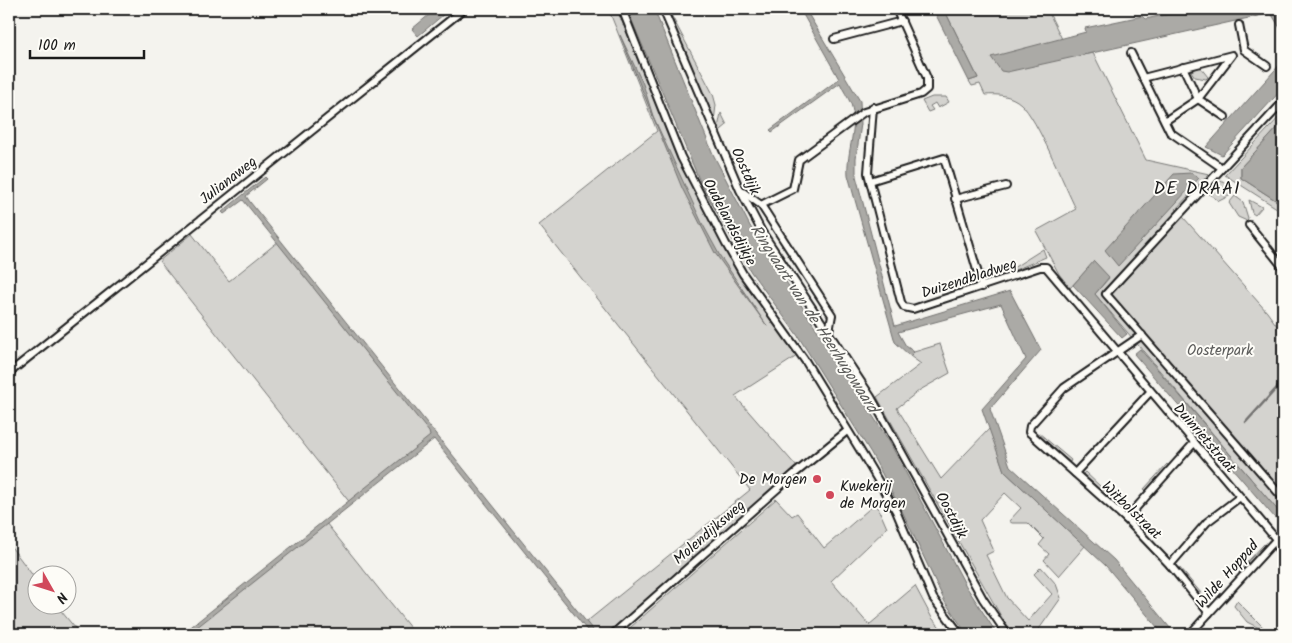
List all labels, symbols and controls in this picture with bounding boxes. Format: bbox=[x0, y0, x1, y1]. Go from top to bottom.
scale bar bbox=[30, 28, 144, 60]
text: 100 m bbox=[38, 34, 76, 58]
street label: Oostdijk bbox=[724, 144, 767, 200]
street label: Julianaweg bbox=[195, 151, 263, 211]
street label: Oudelandsdijkje bbox=[696, 175, 762, 271]
district label: DE DRAAI bbox=[1154, 175, 1240, 204]
water label: Ringvaart van de Heerhugowaard bbox=[743, 220, 886, 421]
street label: Duizendbladweg bbox=[918, 252, 1020, 306]
park label: Oosterpark bbox=[1187, 339, 1254, 363]
street label: Duinrietstraat bbox=[1167, 398, 1242, 479]
place label: De Morgen bbox=[739, 468, 807, 492]
marker: De Morgen bbox=[811, 473, 823, 485]
place label: Kwekerij de Morgen bbox=[840, 475, 906, 516]
street label: Witbolstraat bbox=[1095, 476, 1167, 546]
street label: Oostdijk bbox=[929, 488, 974, 544]
marker: Kwekerij de Morgen bbox=[824, 489, 836, 501]
street label: Molendijksweg bbox=[668, 494, 751, 571]
street label: Wilde Hoppad bbox=[1190, 535, 1265, 614]
north arrow bbox=[28, 566, 78, 616]
text: N bbox=[50, 587, 73, 608]

